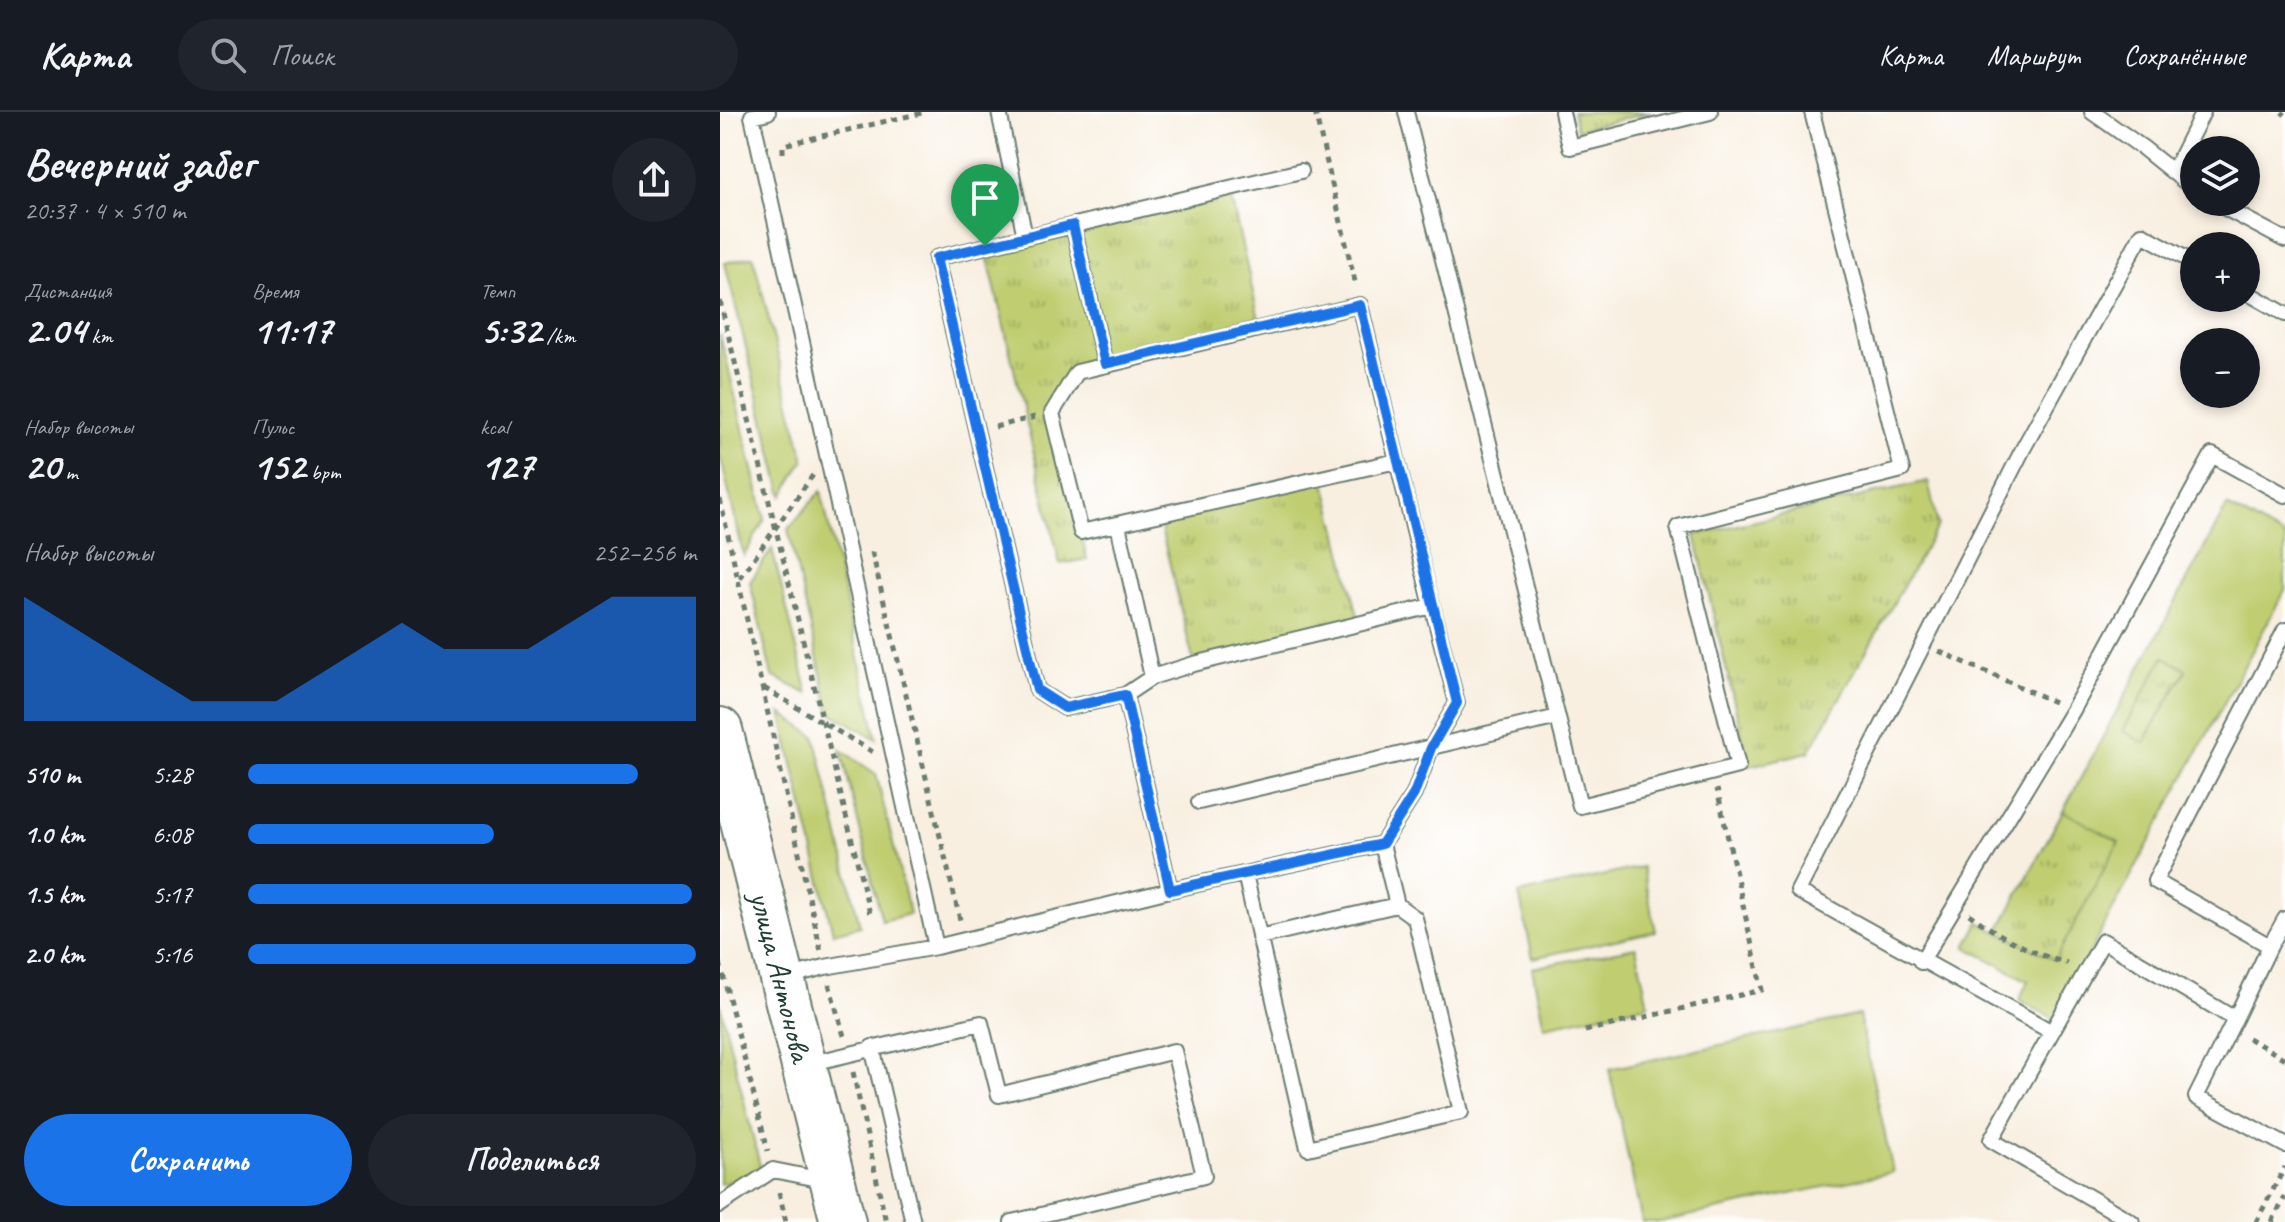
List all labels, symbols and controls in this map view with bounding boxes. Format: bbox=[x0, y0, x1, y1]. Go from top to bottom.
search box bbox=[178, 19, 738, 91]
text: Карта bbox=[40, 32, 130, 79]
icon: search bbox=[206, 33, 250, 77]
text: Поиск bbox=[270, 36, 334, 74]
text: Карта bbox=[1879, 38, 1943, 73]
text: Маршрут bbox=[1987, 38, 2079, 73]
text: Сохранённые bbox=[2123, 38, 2245, 73]
text: Вечерний забег bbox=[24, 136, 254, 191]
map controls bbox=[2180, 136, 2260, 408]
button: layers bbox=[2180, 136, 2260, 216]
button: share bbox=[612, 138, 696, 222]
pin bbox=[951, 164, 1019, 246]
icon: arrive bbox=[963, 176, 1007, 220]
text: 20:37 · 4 × 510 m bbox=[24, 194, 185, 227]
button: + bbox=[2180, 232, 2260, 312]
text: Дистанция bbox=[24, 277, 112, 305]
text: Время bbox=[252, 277, 298, 305]
text: Темп bbox=[480, 277, 515, 305]
text: 2.04 bbox=[24, 305, 86, 355]
text: 11:17 bbox=[252, 305, 332, 355]
text: 5:32 bbox=[480, 305, 541, 355]
text: km bbox=[86, 322, 113, 350]
text: /km bbox=[541, 322, 575, 350]
button: − bbox=[2180, 328, 2260, 408]
text: Набор высоты bbox=[24, 413, 133, 441]
text: Пульс bbox=[252, 413, 294, 441]
text: kcal bbox=[480, 413, 509, 441]
text: 20 bbox=[24, 441, 60, 491]
text: 152 bbox=[252, 441, 305, 491]
text: 127 bbox=[480, 441, 534, 491]
text: m bbox=[60, 458, 78, 486]
text: bpm bbox=[305, 458, 341, 486]
text: Набор высоты bbox=[24, 536, 153, 569]
text: 252–256 m bbox=[593, 536, 696, 569]
text: 510 m bbox=[24, 758, 80, 791]
text: 5:28 bbox=[152, 758, 192, 791]
text: 1.0 km bbox=[24, 818, 84, 851]
text: 6:08 bbox=[152, 818, 192, 851]
text: 1.5 km bbox=[24, 878, 84, 911]
text: 5:17 bbox=[152, 878, 192, 911]
street label: улица Антонова bbox=[740, 885, 823, 1069]
text: 2.0 km bbox=[24, 938, 84, 971]
text: 5:16 bbox=[152, 938, 192, 971]
button: Сохранить bbox=[24, 1114, 352, 1206]
button: Поделиться bbox=[368, 1114, 696, 1206]

